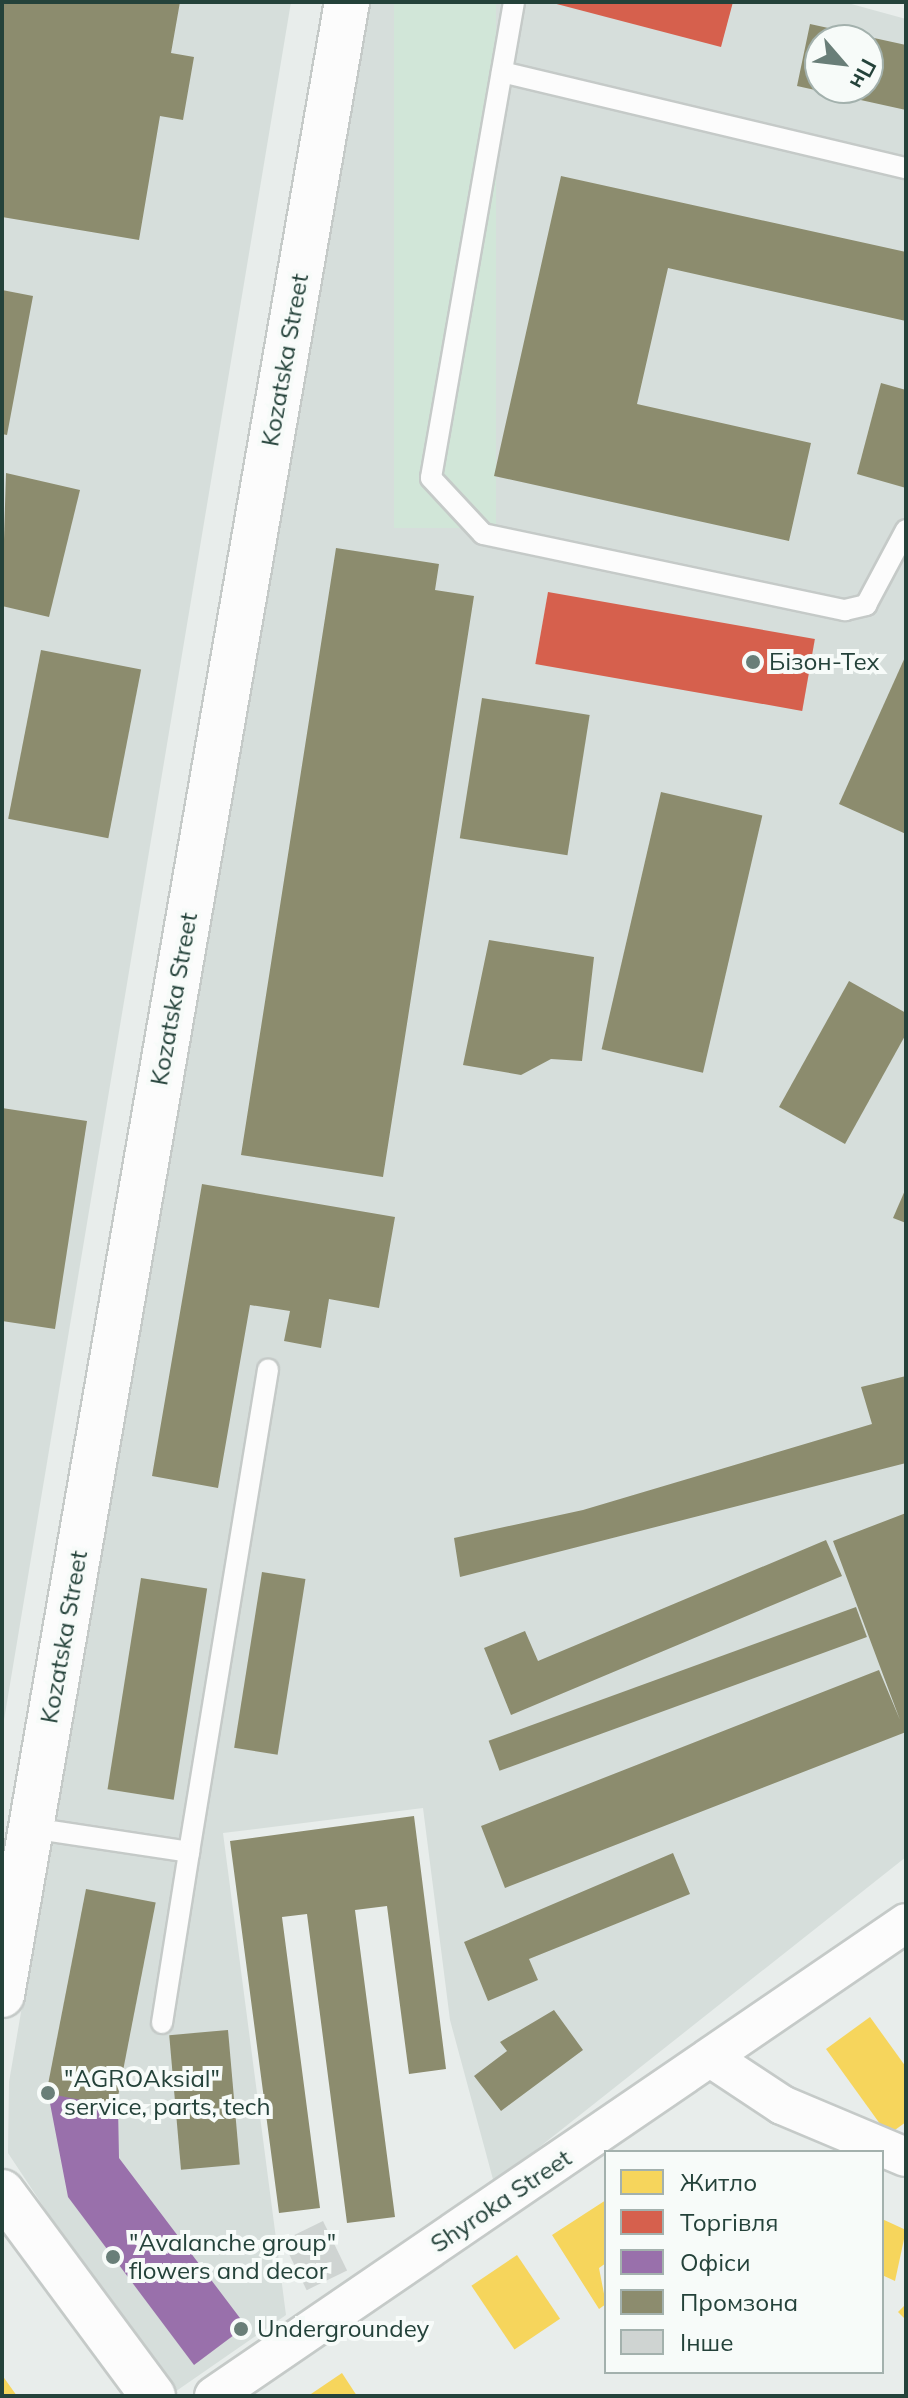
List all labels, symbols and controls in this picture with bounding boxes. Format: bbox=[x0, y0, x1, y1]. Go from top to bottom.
north arrow bbox=[804, 24, 884, 104]
text: Пн bbox=[844, 54, 883, 94]
street label: Kozatska Street bbox=[256, 271, 314, 449]
place label: Бізон-Тех bbox=[769, 648, 880, 676]
marker: Бізон-Тех bbox=[744, 653, 762, 671]
street label: Kozatska Street bbox=[145, 910, 203, 1088]
street label: Kozatska Street bbox=[35, 1548, 93, 1726]
place label: "AGROAksial" service, parts, tech bbox=[64, 2065, 271, 2121]
marker: "AGROAksial" service, parts, tech bbox=[39, 2084, 57, 2102]
street label: Shyroka Street bbox=[425, 2143, 577, 2259]
legend bbox=[604, 2150, 884, 2374]
text: Житло bbox=[680, 2167, 757, 2197]
text: Торгівля bbox=[680, 2207, 779, 2237]
place label: "Avalanche group" flowers and decor bbox=[129, 2229, 336, 2285]
text: Офіси bbox=[680, 2247, 751, 2277]
marker: "Avalanche group" flowers and decor bbox=[104, 2248, 122, 2266]
text: Промзона bbox=[680, 2287, 798, 2317]
place label: Undergroundey bbox=[257, 2315, 429, 2343]
marker: Undergroundey bbox=[232, 2320, 250, 2338]
text: Інше bbox=[680, 2327, 733, 2357]

